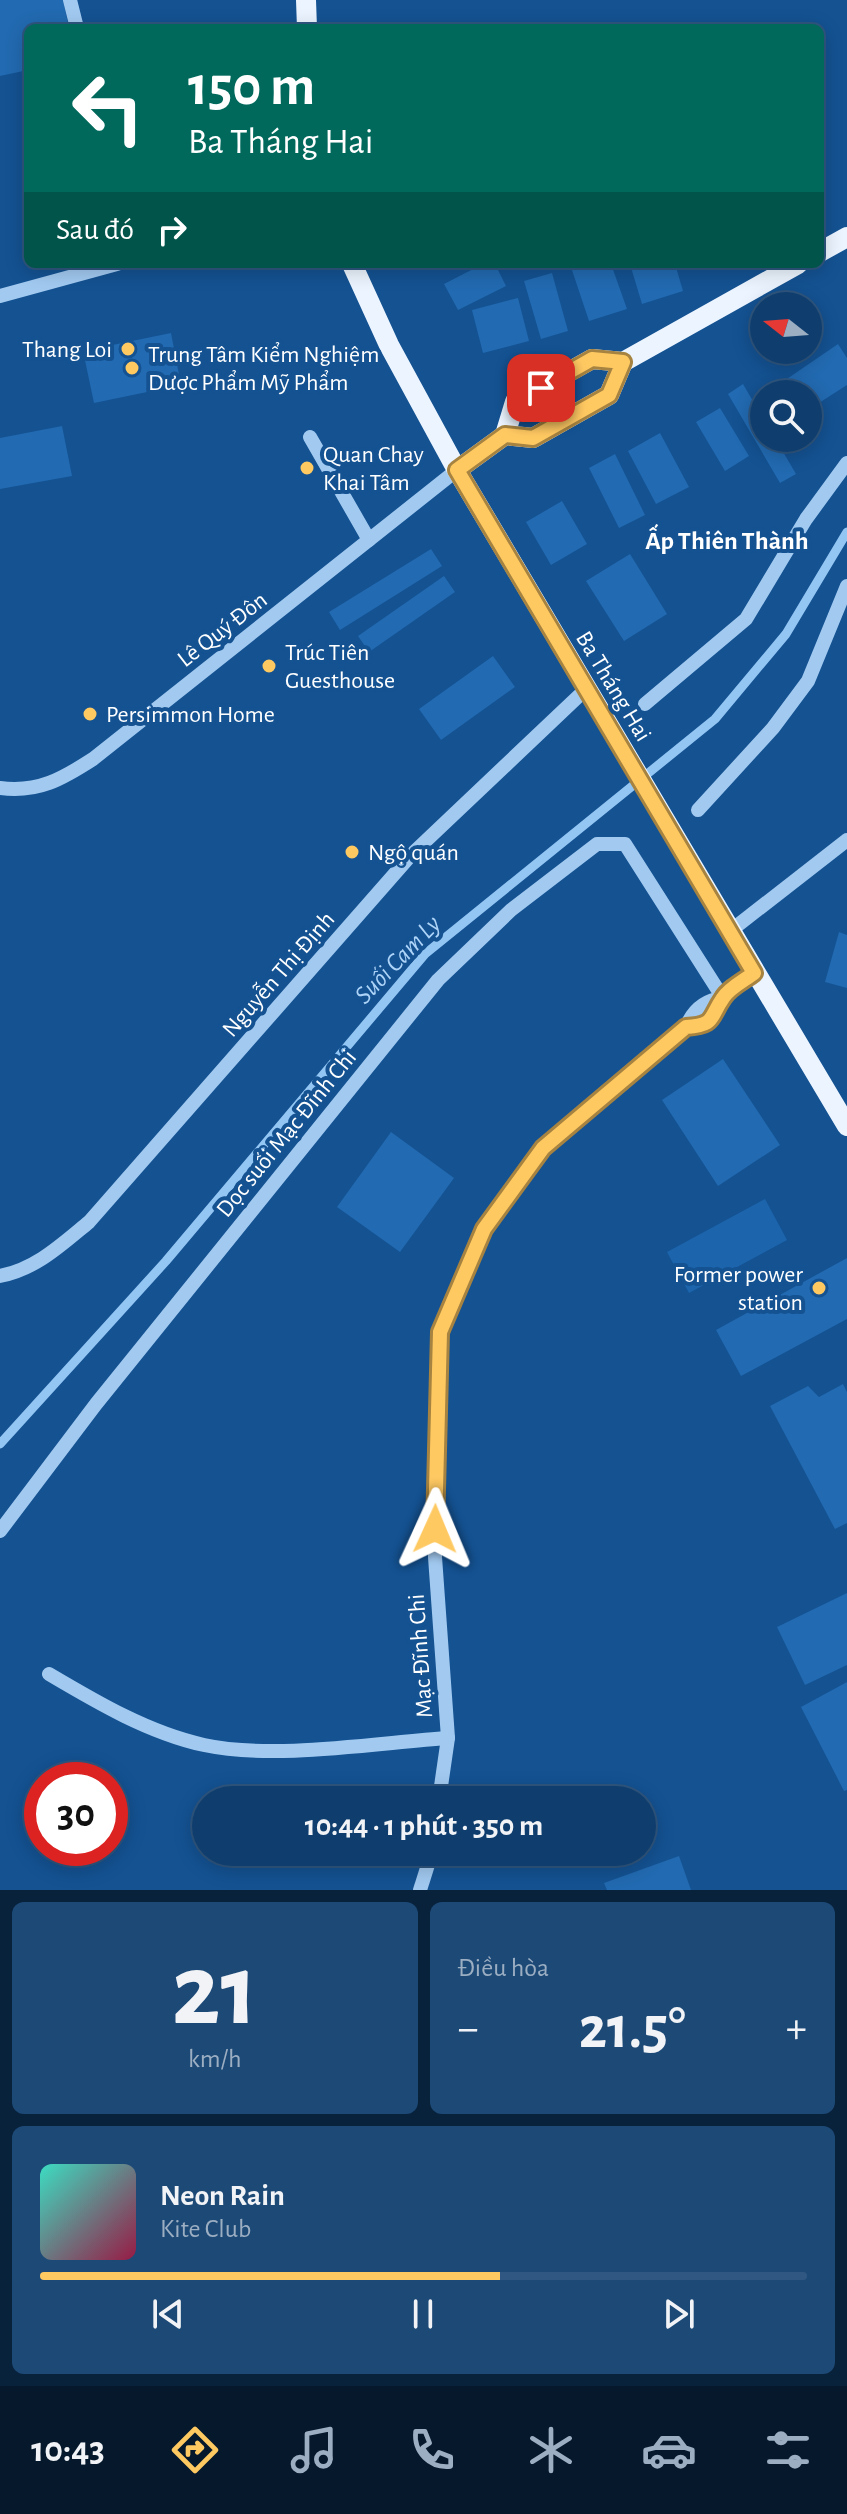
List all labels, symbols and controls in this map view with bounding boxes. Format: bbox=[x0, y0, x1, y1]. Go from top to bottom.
icon: left bbox=[56, 56, 160, 160]
text: 150 m bbox=[188, 59, 315, 115]
text: Ba Tháng Hai bbox=[188, 124, 373, 160]
icon: right bbox=[150, 208, 194, 252]
text: Sau đó bbox=[56, 215, 134, 245]
north arrow bbox=[750, 292, 822, 364]
map controls bbox=[750, 292, 822, 452]
place label: Thang Loi bbox=[22, 338, 112, 362]
marker: Thang Loi bbox=[119, 340, 137, 358]
place label: Trung Tâm Kiểm Nghiệm Dược Phẩm Mỹ Phẩm bbox=[148, 342, 379, 395]
pin bbox=[507, 354, 575, 422]
marker: Trung Tâm Kiểm Nghiệm Dược Phẩm Mỹ Phẩm bbox=[123, 359, 141, 377]
icon: arrive bbox=[519, 366, 563, 410]
button: search bbox=[750, 380, 822, 452]
place label: Quan Chay Khai Tâm bbox=[323, 443, 424, 495]
marker: Quan Chay Khai Tâm bbox=[298, 459, 316, 477]
district label: Ấp Thiên Thành bbox=[645, 524, 809, 554]
street label: Lê Quý Đôn bbox=[173, 588, 272, 672]
street label: Ba Tháng Hai bbox=[571, 627, 655, 746]
place label: Trúc Tiên Guesthouse bbox=[285, 641, 395, 693]
marker: Trúc Tiên Guesthouse bbox=[260, 657, 278, 675]
place label: Persimmon Home bbox=[106, 703, 275, 727]
marker: Persimmon Home bbox=[81, 705, 99, 723]
place label: Ngộ quán bbox=[368, 841, 459, 865]
marker: Ngộ quán bbox=[343, 843, 361, 861]
street label: Nguyễn Thị Định bbox=[217, 907, 339, 1042]
water label: Suối Cam Ly bbox=[350, 911, 446, 1009]
street label: Dọc suối Mạc Đĩnh Chi bbox=[212, 1045, 361, 1222]
place label: Former power station bbox=[674, 1263, 803, 1315]
marker: Former power station bbox=[810, 1279, 828, 1297]
position arrow bbox=[393, 1487, 477, 1571]
street label: Mạc Đĩnh Chi bbox=[405, 1593, 437, 1719]
speed limit sign: 30 bbox=[24, 1762, 128, 1866]
text: 10:44 · 1 phút · 350 m bbox=[305, 1811, 543, 1841]
text: 21 bbox=[172, 1940, 258, 2044]
text: Điều hòa bbox=[458, 1955, 549, 1981]
text: 21.5° bbox=[579, 1999, 686, 2059]
text: − bbox=[458, 2007, 479, 2051]
text: + bbox=[786, 2007, 807, 2051]
text: km/h bbox=[188, 2046, 242, 2072]
text: Neon Rain bbox=[160, 2181, 285, 2211]
text: Kite Club bbox=[160, 2216, 251, 2242]
icon: previous bbox=[146, 2292, 190, 2336]
icon: pause bbox=[401, 2292, 445, 2336]
icon: next bbox=[657, 2292, 701, 2336]
icon: directions bbox=[167, 2422, 223, 2478]
icon: music bbox=[286, 2422, 342, 2478]
icon: phone bbox=[404, 2422, 460, 2478]
icon: climate bbox=[523, 2422, 579, 2478]
icon: car bbox=[641, 2422, 697, 2478]
icon: filters bbox=[760, 2422, 816, 2478]
text: 10:43 bbox=[31, 2432, 105, 2468]

